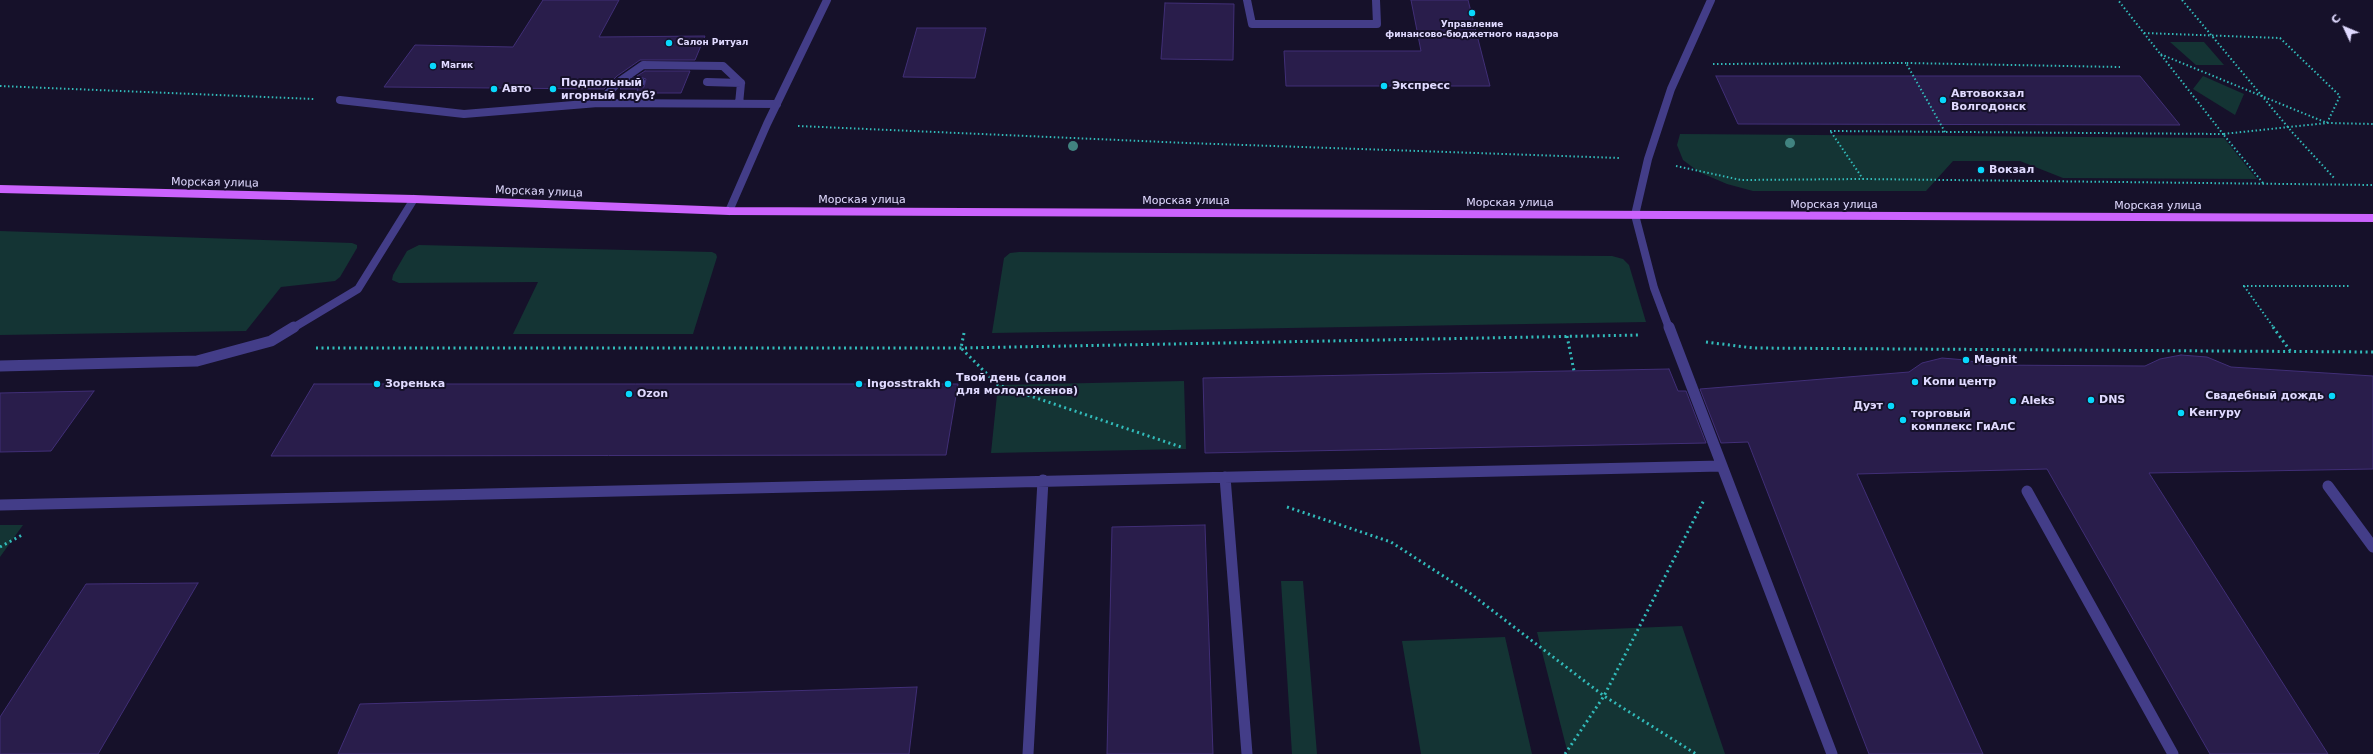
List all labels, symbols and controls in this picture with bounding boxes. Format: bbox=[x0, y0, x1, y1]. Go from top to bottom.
marker: Управление финансово-бюджетного надзора bbox=[1467, 8, 1477, 18]
north arrow bbox=[2325, 8, 2365, 48]
text: С bbox=[2329, 12, 2343, 27]
place label: Управление финансово-бюджетного надзора bbox=[1385, 20, 1559, 41]
marker: Салон Ритуал bbox=[664, 38, 674, 48]
place label: Салон Ритуал bbox=[677, 38, 748, 48]
marker: Магик bbox=[428, 61, 438, 71]
place label: Магик bbox=[441, 61, 473, 71]
place label: Подпольный игорный клуб? bbox=[561, 76, 656, 102]
place label: Экспресс bbox=[1392, 79, 1450, 93]
marker: Экспресс bbox=[1379, 81, 1389, 91]
place label: Авто bbox=[502, 82, 531, 96]
marker: Авто bbox=[489, 84, 499, 94]
marker: Подпольный игорный клуб? bbox=[548, 84, 558, 94]
place label: Автовокзал Волгодонск bbox=[1951, 87, 2026, 113]
marker: Автовокзал Волгодонск bbox=[1938, 95, 1948, 105]
place label: Вокзал bbox=[1989, 163, 2034, 177]
marker: Вокзал bbox=[1976, 165, 1986, 175]
street label: Морская улица bbox=[171, 176, 259, 190]
street label: Морская улица bbox=[495, 184, 583, 200]
street label: Морская улица bbox=[818, 193, 906, 207]
street label: Морская улица bbox=[1142, 194, 1230, 208]
street label: Морская улица bbox=[1466, 196, 1554, 210]
street label: Морская улица bbox=[1790, 198, 1878, 212]
street label: Морская улица bbox=[2114, 199, 2202, 213]
place label: Magnit bbox=[1974, 353, 2017, 367]
marker: Magnit bbox=[1961, 355, 1971, 365]
place label: Твой день (салон для молодоженов) bbox=[956, 371, 1078, 397]
place label: Копи центр bbox=[1923, 375, 1996, 389]
place label: Зоренька bbox=[385, 377, 445, 391]
place label: Ingosstrakh bbox=[867, 377, 941, 391]
marker: Копи центр bbox=[1910, 377, 1920, 387]
marker: Зоренька bbox=[372, 379, 382, 389]
marker: Ingosstrakh bbox=[854, 379, 864, 389]
marker: Твой день (салон для молодоженов) bbox=[943, 379, 953, 389]
place label: Ozon bbox=[637, 387, 668, 401]
marker: Ozon bbox=[624, 389, 634, 399]
place label: Свадебный дождь bbox=[2205, 389, 2324, 403]
marker: Свадебный дождь bbox=[2327, 391, 2337, 401]
place label: DNS bbox=[2099, 393, 2125, 407]
place label: Aleks bbox=[2021, 394, 2055, 408]
marker: DNS bbox=[2086, 395, 2096, 405]
marker: Aleks bbox=[2008, 396, 2018, 406]
place label: Дуэт bbox=[1853, 399, 1883, 413]
marker: Дуэт bbox=[1886, 401, 1896, 411]
place label: Кенгуру bbox=[2189, 406, 2241, 420]
place label: торговый комплекс ГиАлС bbox=[1911, 407, 2015, 433]
marker: Кенгуру bbox=[2176, 408, 2186, 418]
marker: торговый комплекс ГиАлС bbox=[1898, 415, 1908, 425]

